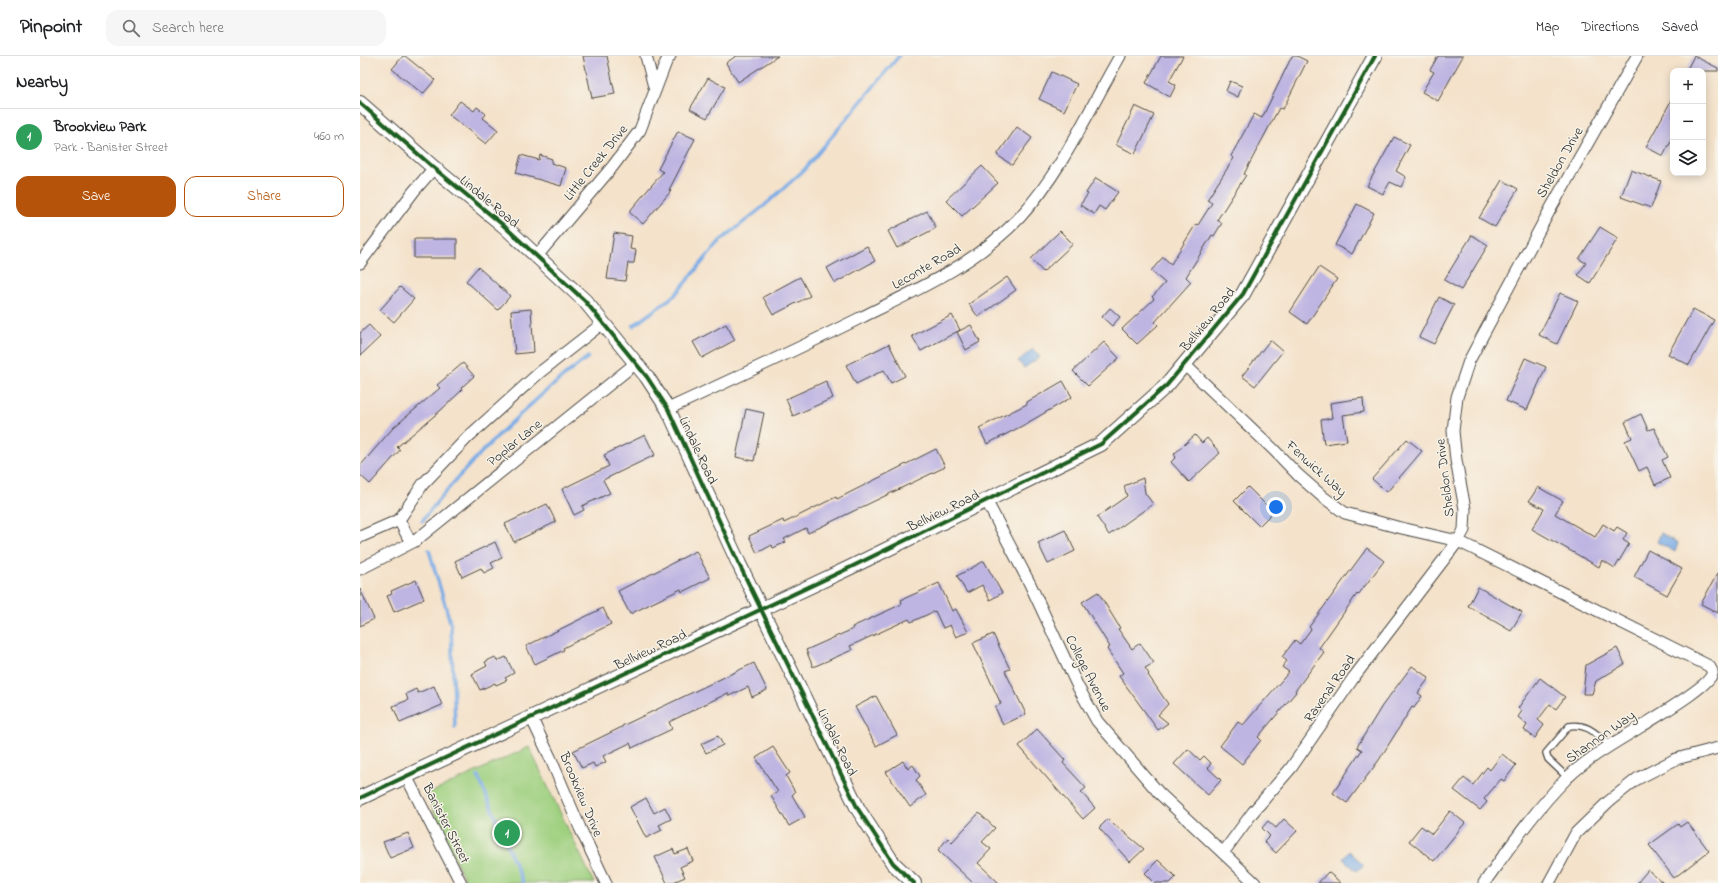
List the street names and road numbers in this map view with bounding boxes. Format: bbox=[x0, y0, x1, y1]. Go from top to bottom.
street label: Little Creek Drive bbox=[559, 120, 634, 206]
street label: Sheldon Drive bbox=[1531, 123, 1590, 202]
street label: Lindale Road bbox=[454, 171, 524, 234]
street label: Leconte Road bbox=[888, 239, 965, 296]
street label: Bellview Road bbox=[1175, 283, 1241, 358]
street label: Lindale Road bbox=[673, 413, 723, 488]
street label: Poplar Lane bbox=[483, 414, 548, 472]
street label: Fenwick Way bbox=[1279, 435, 1351, 503]
street label: Sheldon Drive bbox=[1430, 437, 1461, 518]
street label: Bellview Road bbox=[903, 485, 983, 538]
street label: Bellview Road bbox=[610, 624, 690, 677]
street label: College Avenue bbox=[1058, 632, 1116, 717]
street label: Ravenal Road bbox=[1299, 651, 1361, 727]
street label: Lindale Road bbox=[811, 705, 862, 780]
street label: Shannon Way bbox=[1562, 705, 1641, 770]
street label: Brookview Drive bbox=[553, 748, 608, 841]
street label: Banister Street bbox=[416, 779, 475, 868]

